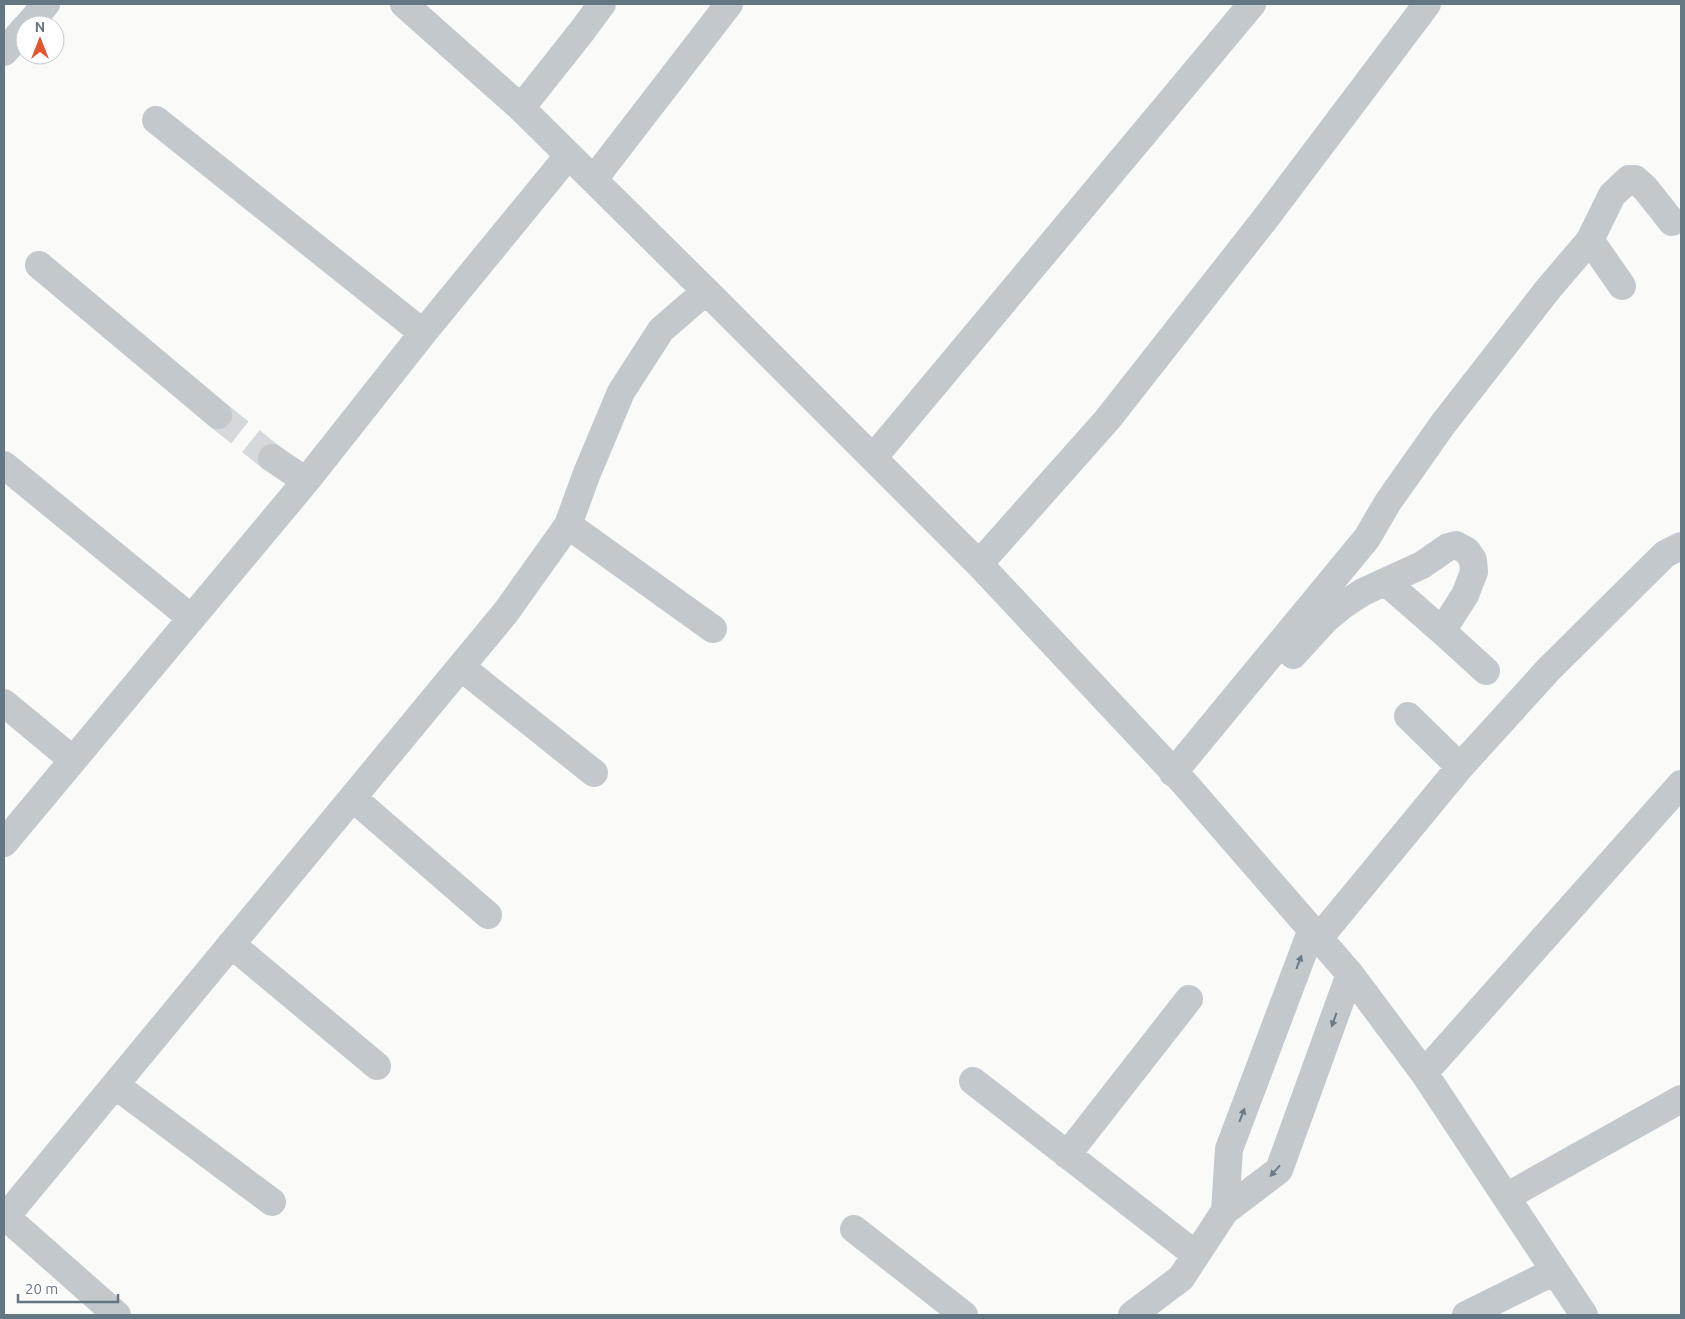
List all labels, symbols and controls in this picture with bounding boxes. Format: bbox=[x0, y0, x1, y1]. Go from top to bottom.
north arrow bbox=[15, 15, 65, 65]
text: N bbox=[35, 19, 45, 35]
one-way arrow bbox=[1296, 955, 1303, 970]
one-way arrow bbox=[1330, 1013, 1338, 1028]
one-way arrow bbox=[1239, 1107, 1246, 1122]
one-way arrow bbox=[1269, 1164, 1281, 1176]
scale bar bbox=[18, 1272, 118, 1304]
text: 20 m bbox=[25, 1280, 58, 1297]

